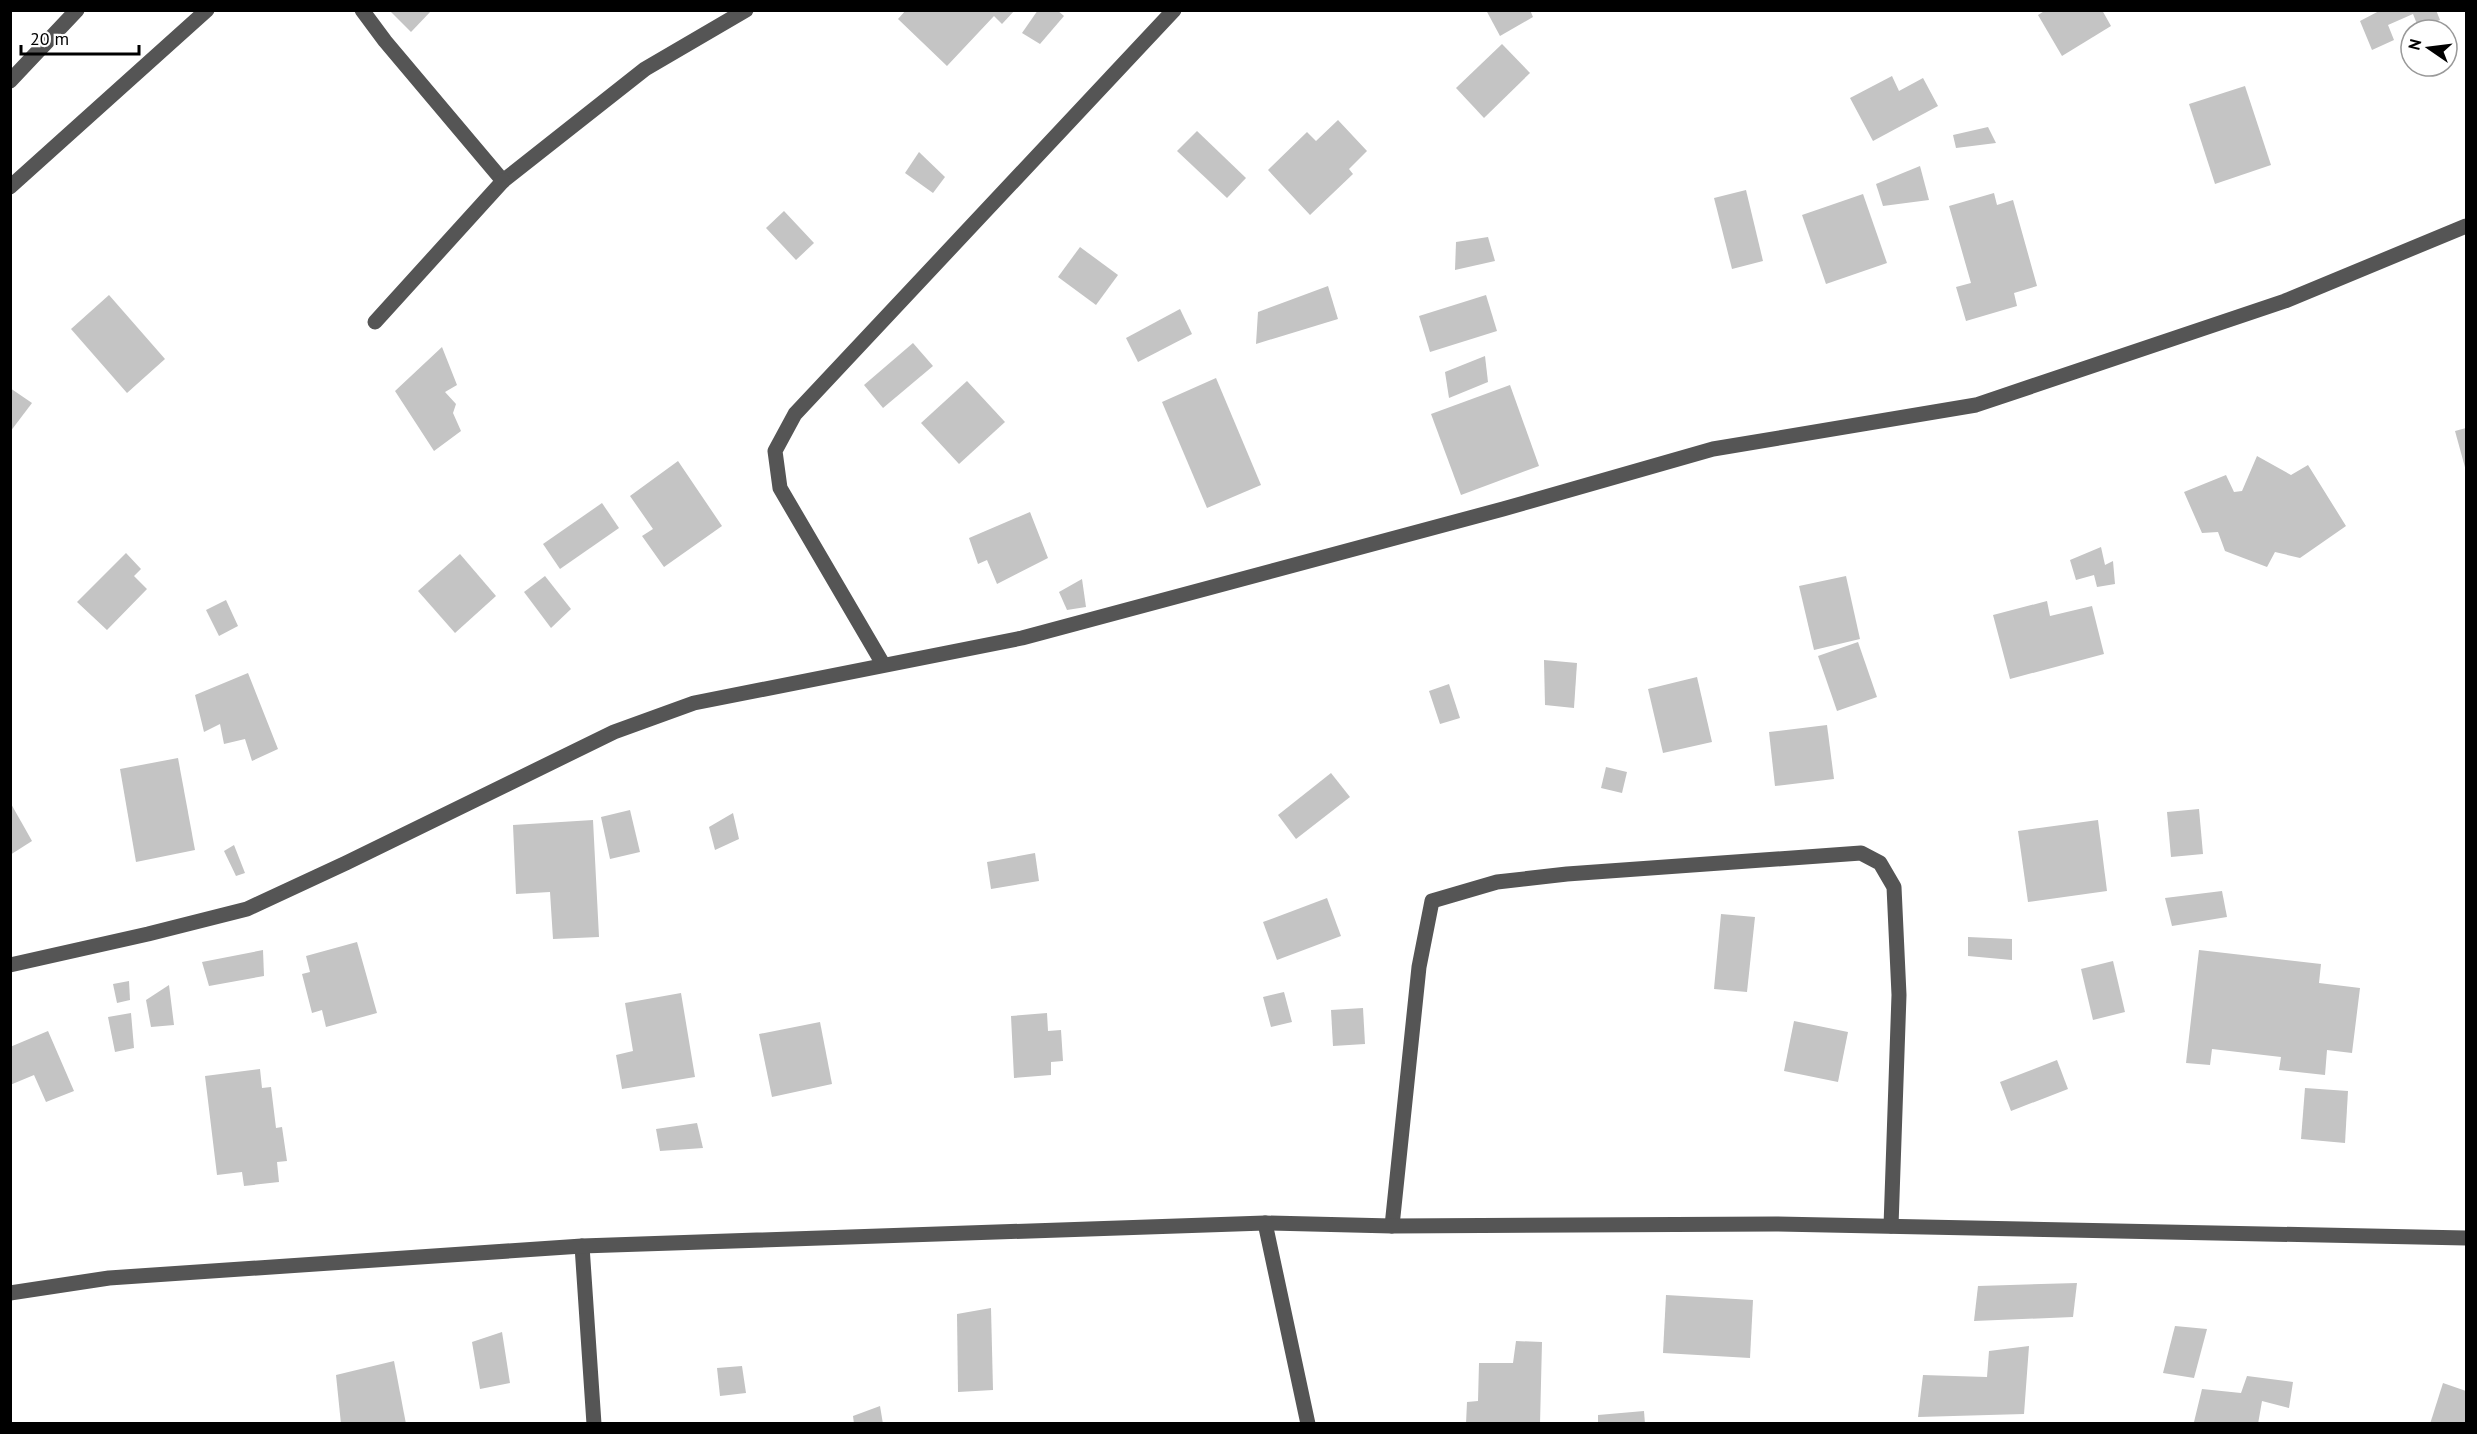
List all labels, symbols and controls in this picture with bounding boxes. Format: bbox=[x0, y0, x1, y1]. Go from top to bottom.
scale bar bbox=[21, 18, 140, 56]
north arrow bbox=[2399, 18, 2459, 78]
text: 20 m bbox=[30, 27, 69, 50]
text: N bbox=[2403, 37, 2425, 52]

